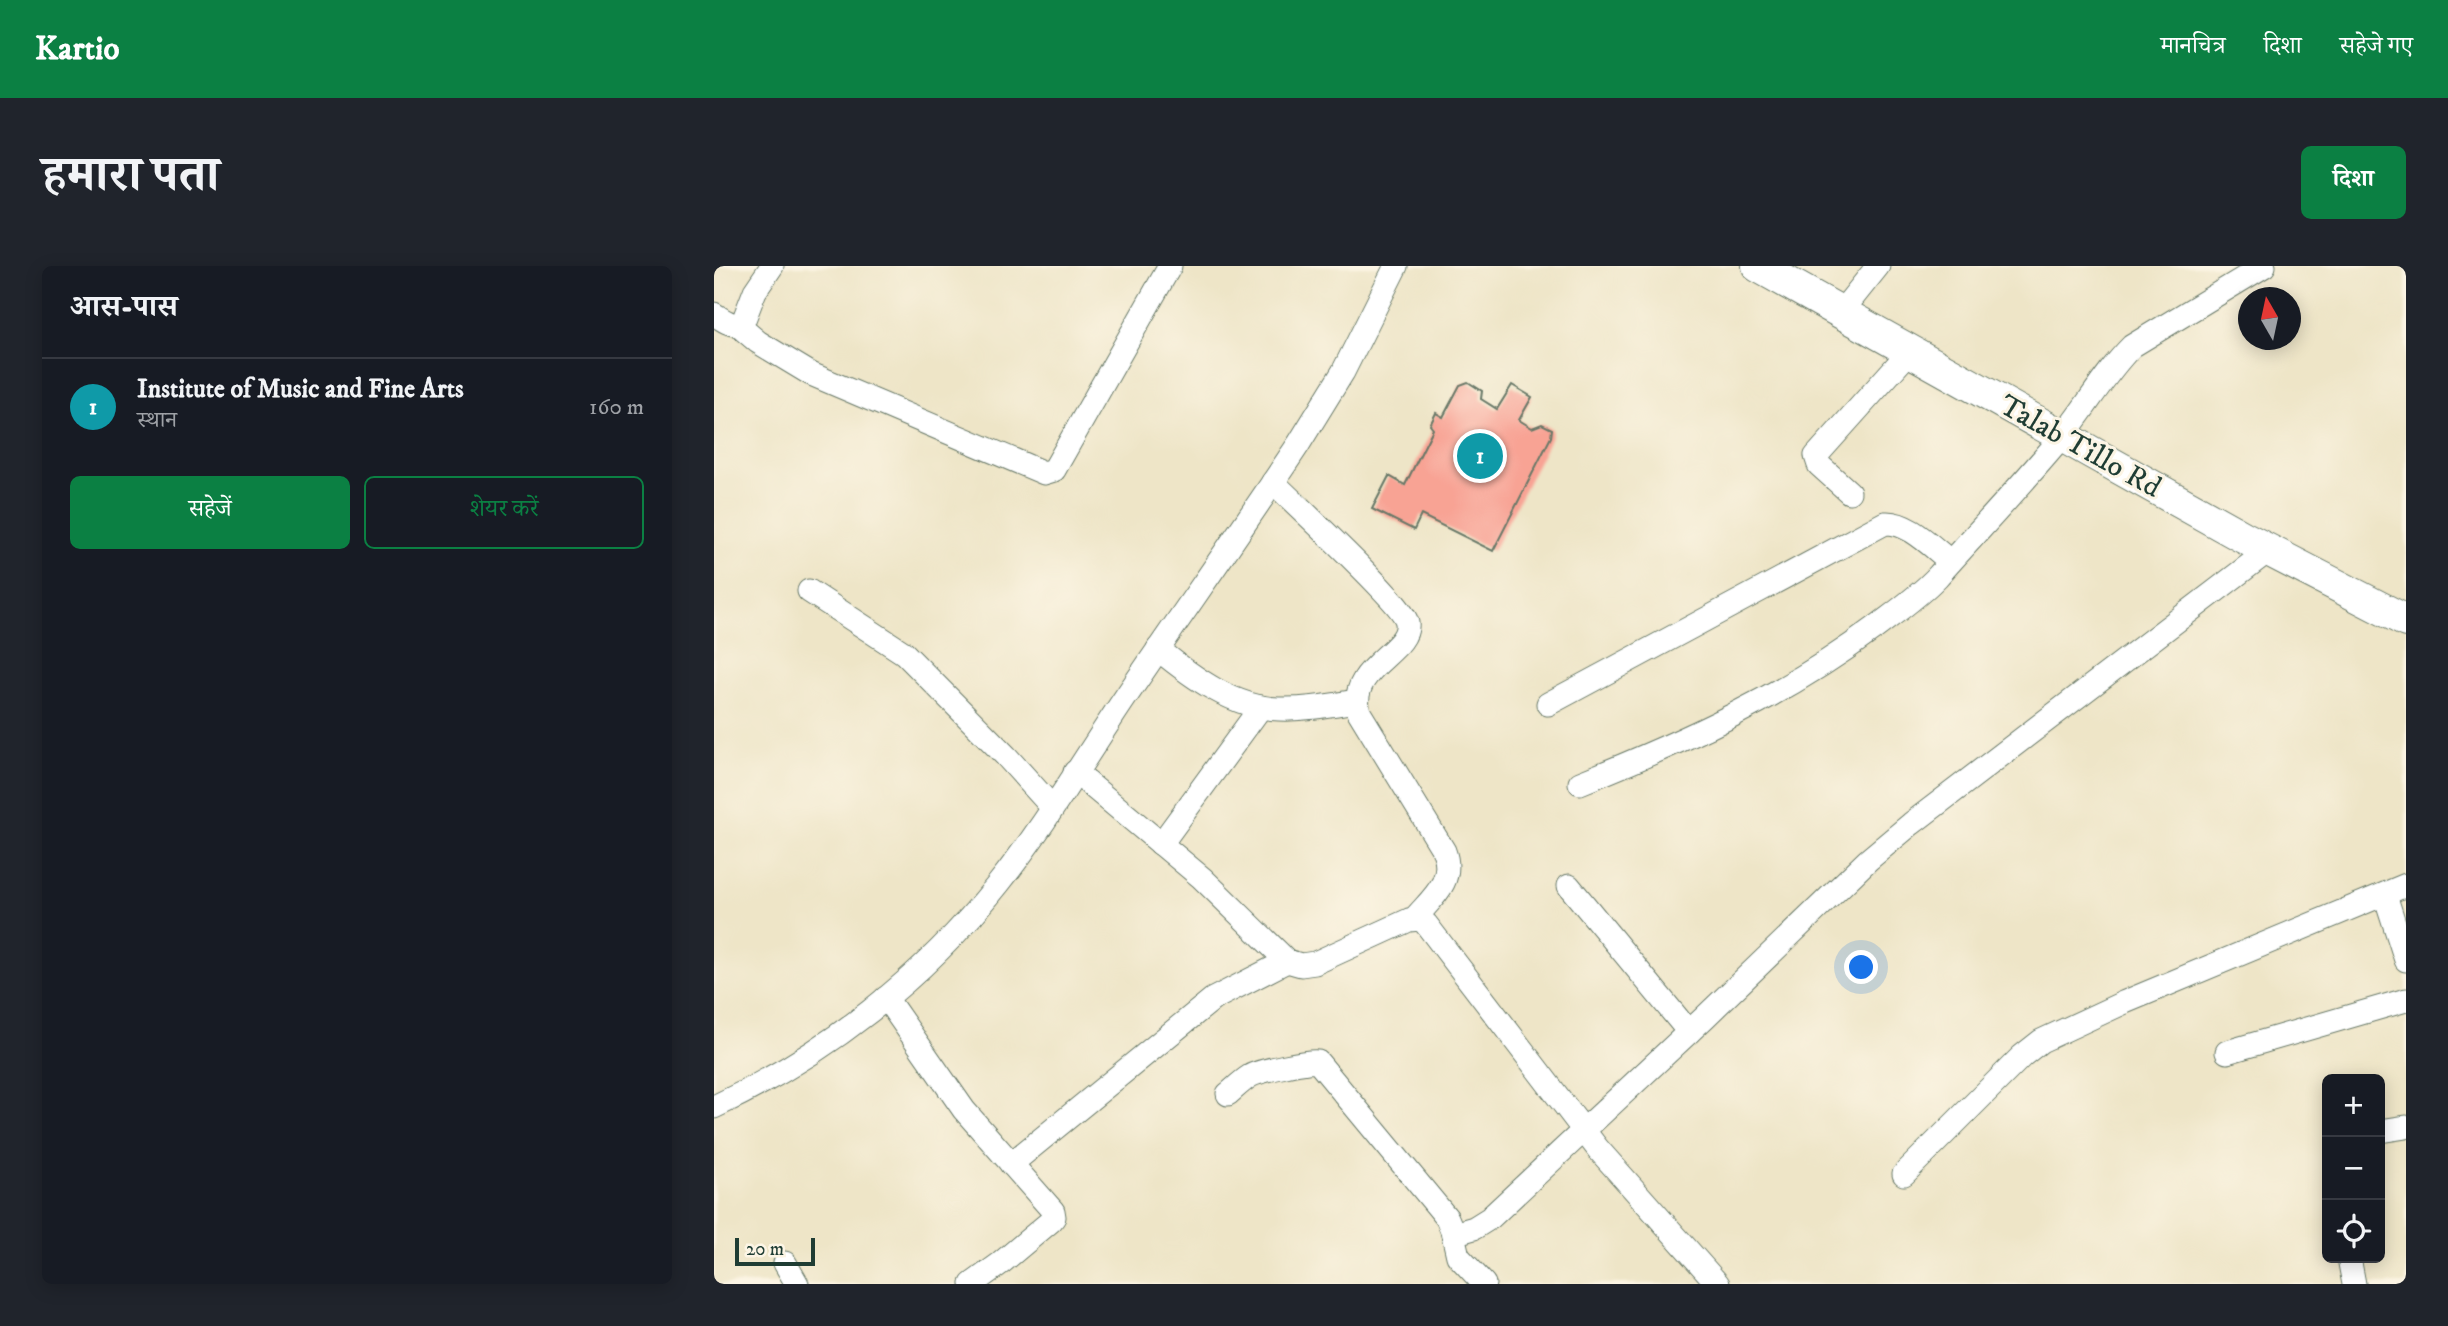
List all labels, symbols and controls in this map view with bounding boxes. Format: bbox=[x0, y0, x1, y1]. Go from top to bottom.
text: Kartio bbox=[35, 29, 120, 70]
text: मानचित्र bbox=[2160, 31, 2225, 61]
text: दिशा bbox=[2263, 31, 2302, 61]
text: सहेजे गए bbox=[2340, 31, 2413, 61]
text: हमारा पता bbox=[42, 145, 219, 207]
button: दिशा bbox=[2301, 146, 2406, 219]
north arrow bbox=[2238, 287, 2301, 350]
text: आस-पास bbox=[70, 289, 178, 326]
text: Institute of Music and Fine Arts bbox=[137, 373, 464, 406]
street label: Talab Tillo Rd bbox=[1993, 387, 2167, 507]
text: 1 bbox=[89, 393, 97, 422]
text: 160 m bbox=[589, 393, 644, 422]
text: स्थान bbox=[137, 406, 177, 435]
pin: 1 bbox=[1457, 430, 1503, 482]
button: सहेजें bbox=[70, 476, 350, 549]
button: शेयर करें bbox=[364, 476, 644, 549]
your location bbox=[1844, 950, 1878, 984]
map controls bbox=[2322, 1074, 2385, 1263]
button: + bbox=[2322, 1074, 2385, 1137]
button: − bbox=[2322, 1137, 2385, 1200]
button: locate bbox=[2322, 1200, 2385, 1263]
scale bar bbox=[735, 1235, 816, 1267]
text: 20 m bbox=[746, 1238, 784, 1261]

